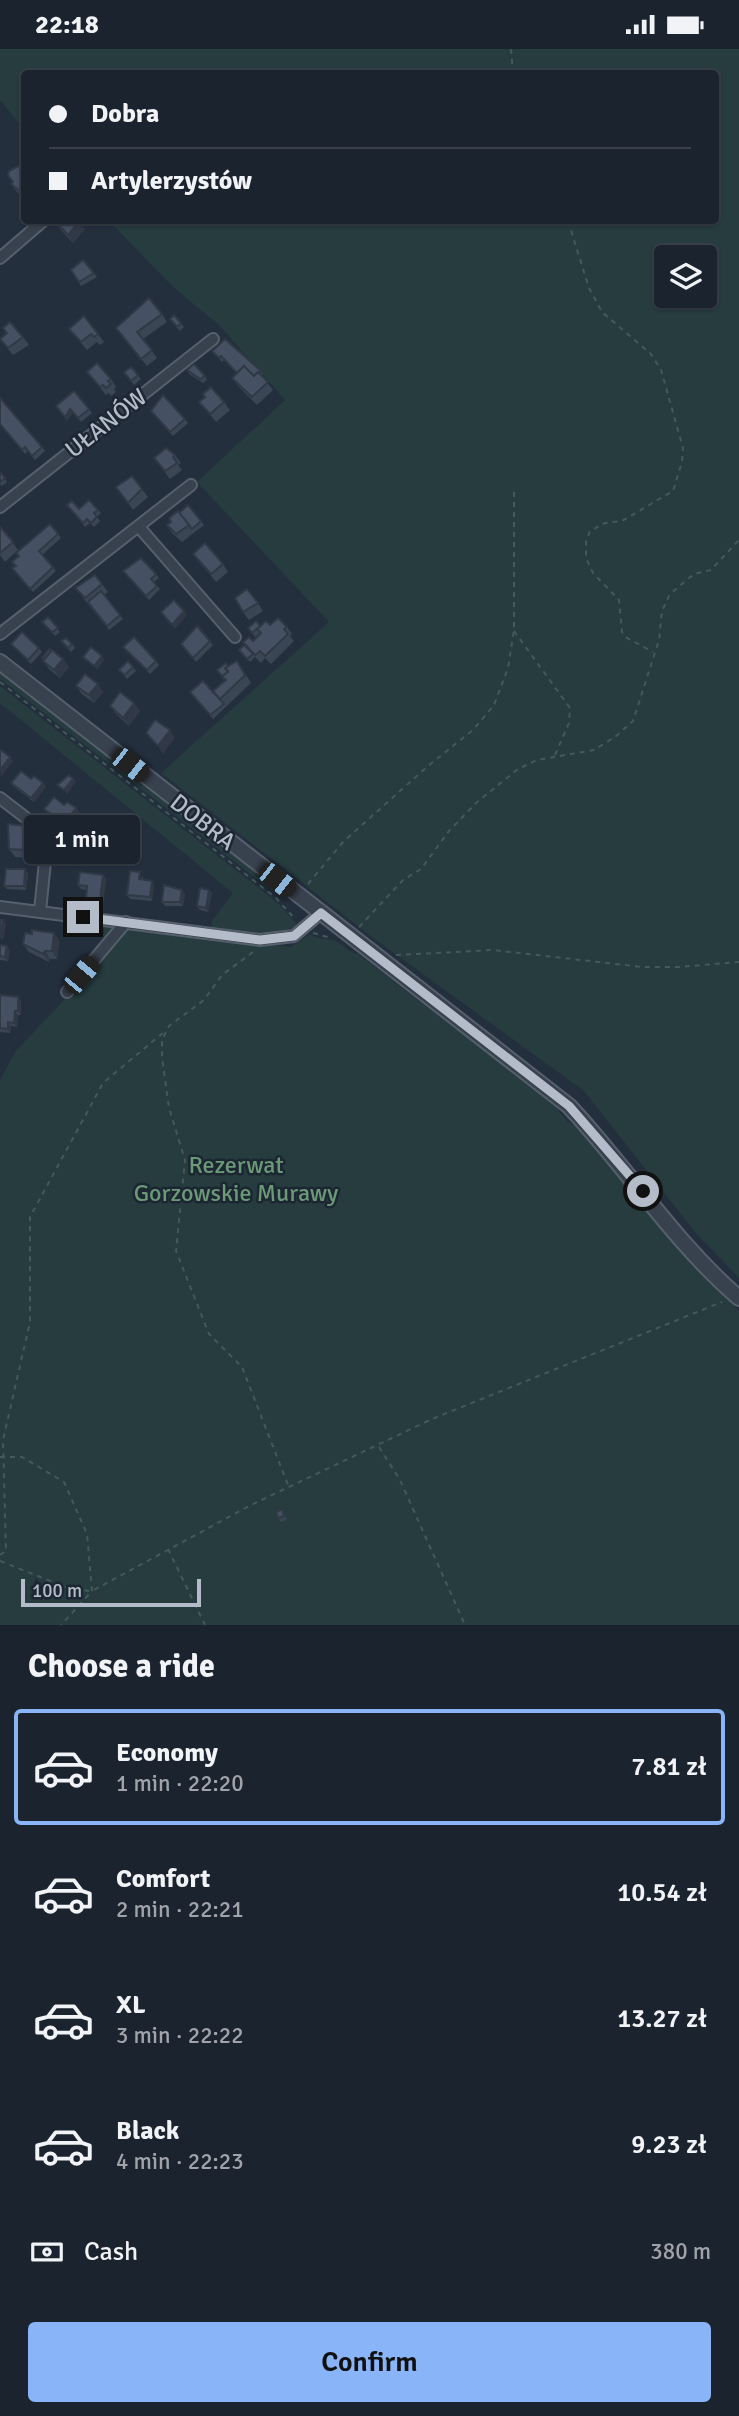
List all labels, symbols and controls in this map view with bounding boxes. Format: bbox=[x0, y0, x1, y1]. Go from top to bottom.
text: 22:18 bbox=[35, 9, 99, 41]
text: Dobra bbox=[91, 98, 159, 130]
text: Artylerzystów bbox=[91, 165, 252, 197]
map controls bbox=[654, 245, 717, 308]
button: layers bbox=[654, 245, 717, 308]
street label: UŁANÓW bbox=[59, 382, 153, 464]
car bbox=[107, 744, 154, 786]
street label: DOBRA bbox=[164, 787, 242, 857]
callout: 1 min bbox=[25, 815, 141, 865]
text: 1 min bbox=[54, 825, 110, 854]
car bbox=[254, 859, 301, 901]
route end bbox=[67, 901, 99, 933]
car bbox=[60, 952, 103, 998]
park label: Rezerwat Gorzowskie Murawy bbox=[134, 1150, 338, 1208]
route start bbox=[627, 1175, 659, 1207]
scale bar bbox=[21, 1576, 201, 1608]
text: 100 m bbox=[32, 1579, 82, 1603]
text: Choose a ride bbox=[28, 1647, 215, 1686]
icon: car bbox=[32, 1736, 95, 1799]
text: Economy bbox=[116, 1737, 218, 1769]
text: 7.81 zł bbox=[631, 1751, 707, 1783]
text: 1 min · 22:20 bbox=[116, 1769, 244, 1798]
icon: car bbox=[32, 1862, 95, 1925]
text: Comfort bbox=[116, 1863, 210, 1895]
text: 10.54 zł bbox=[617, 1877, 707, 1909]
text: 2 min · 22:21 bbox=[116, 1895, 244, 1924]
icon: car bbox=[32, 1988, 95, 2051]
text: XL bbox=[116, 1989, 146, 2021]
text: 13.27 zł bbox=[617, 2003, 707, 2035]
text: 3 min · 22:22 bbox=[116, 2021, 244, 2050]
icon: car bbox=[32, 2114, 95, 2177]
text: Black bbox=[116, 2115, 179, 2147]
text: 9.23 zł bbox=[631, 2129, 707, 2161]
text: 4 min · 22:23 bbox=[116, 2147, 244, 2176]
icon: cash bbox=[28, 2233, 66, 2271]
text: Cash bbox=[84, 2236, 138, 2268]
text: 380 m bbox=[650, 2237, 711, 2266]
button: Confirm bbox=[28, 2322, 711, 2402]

